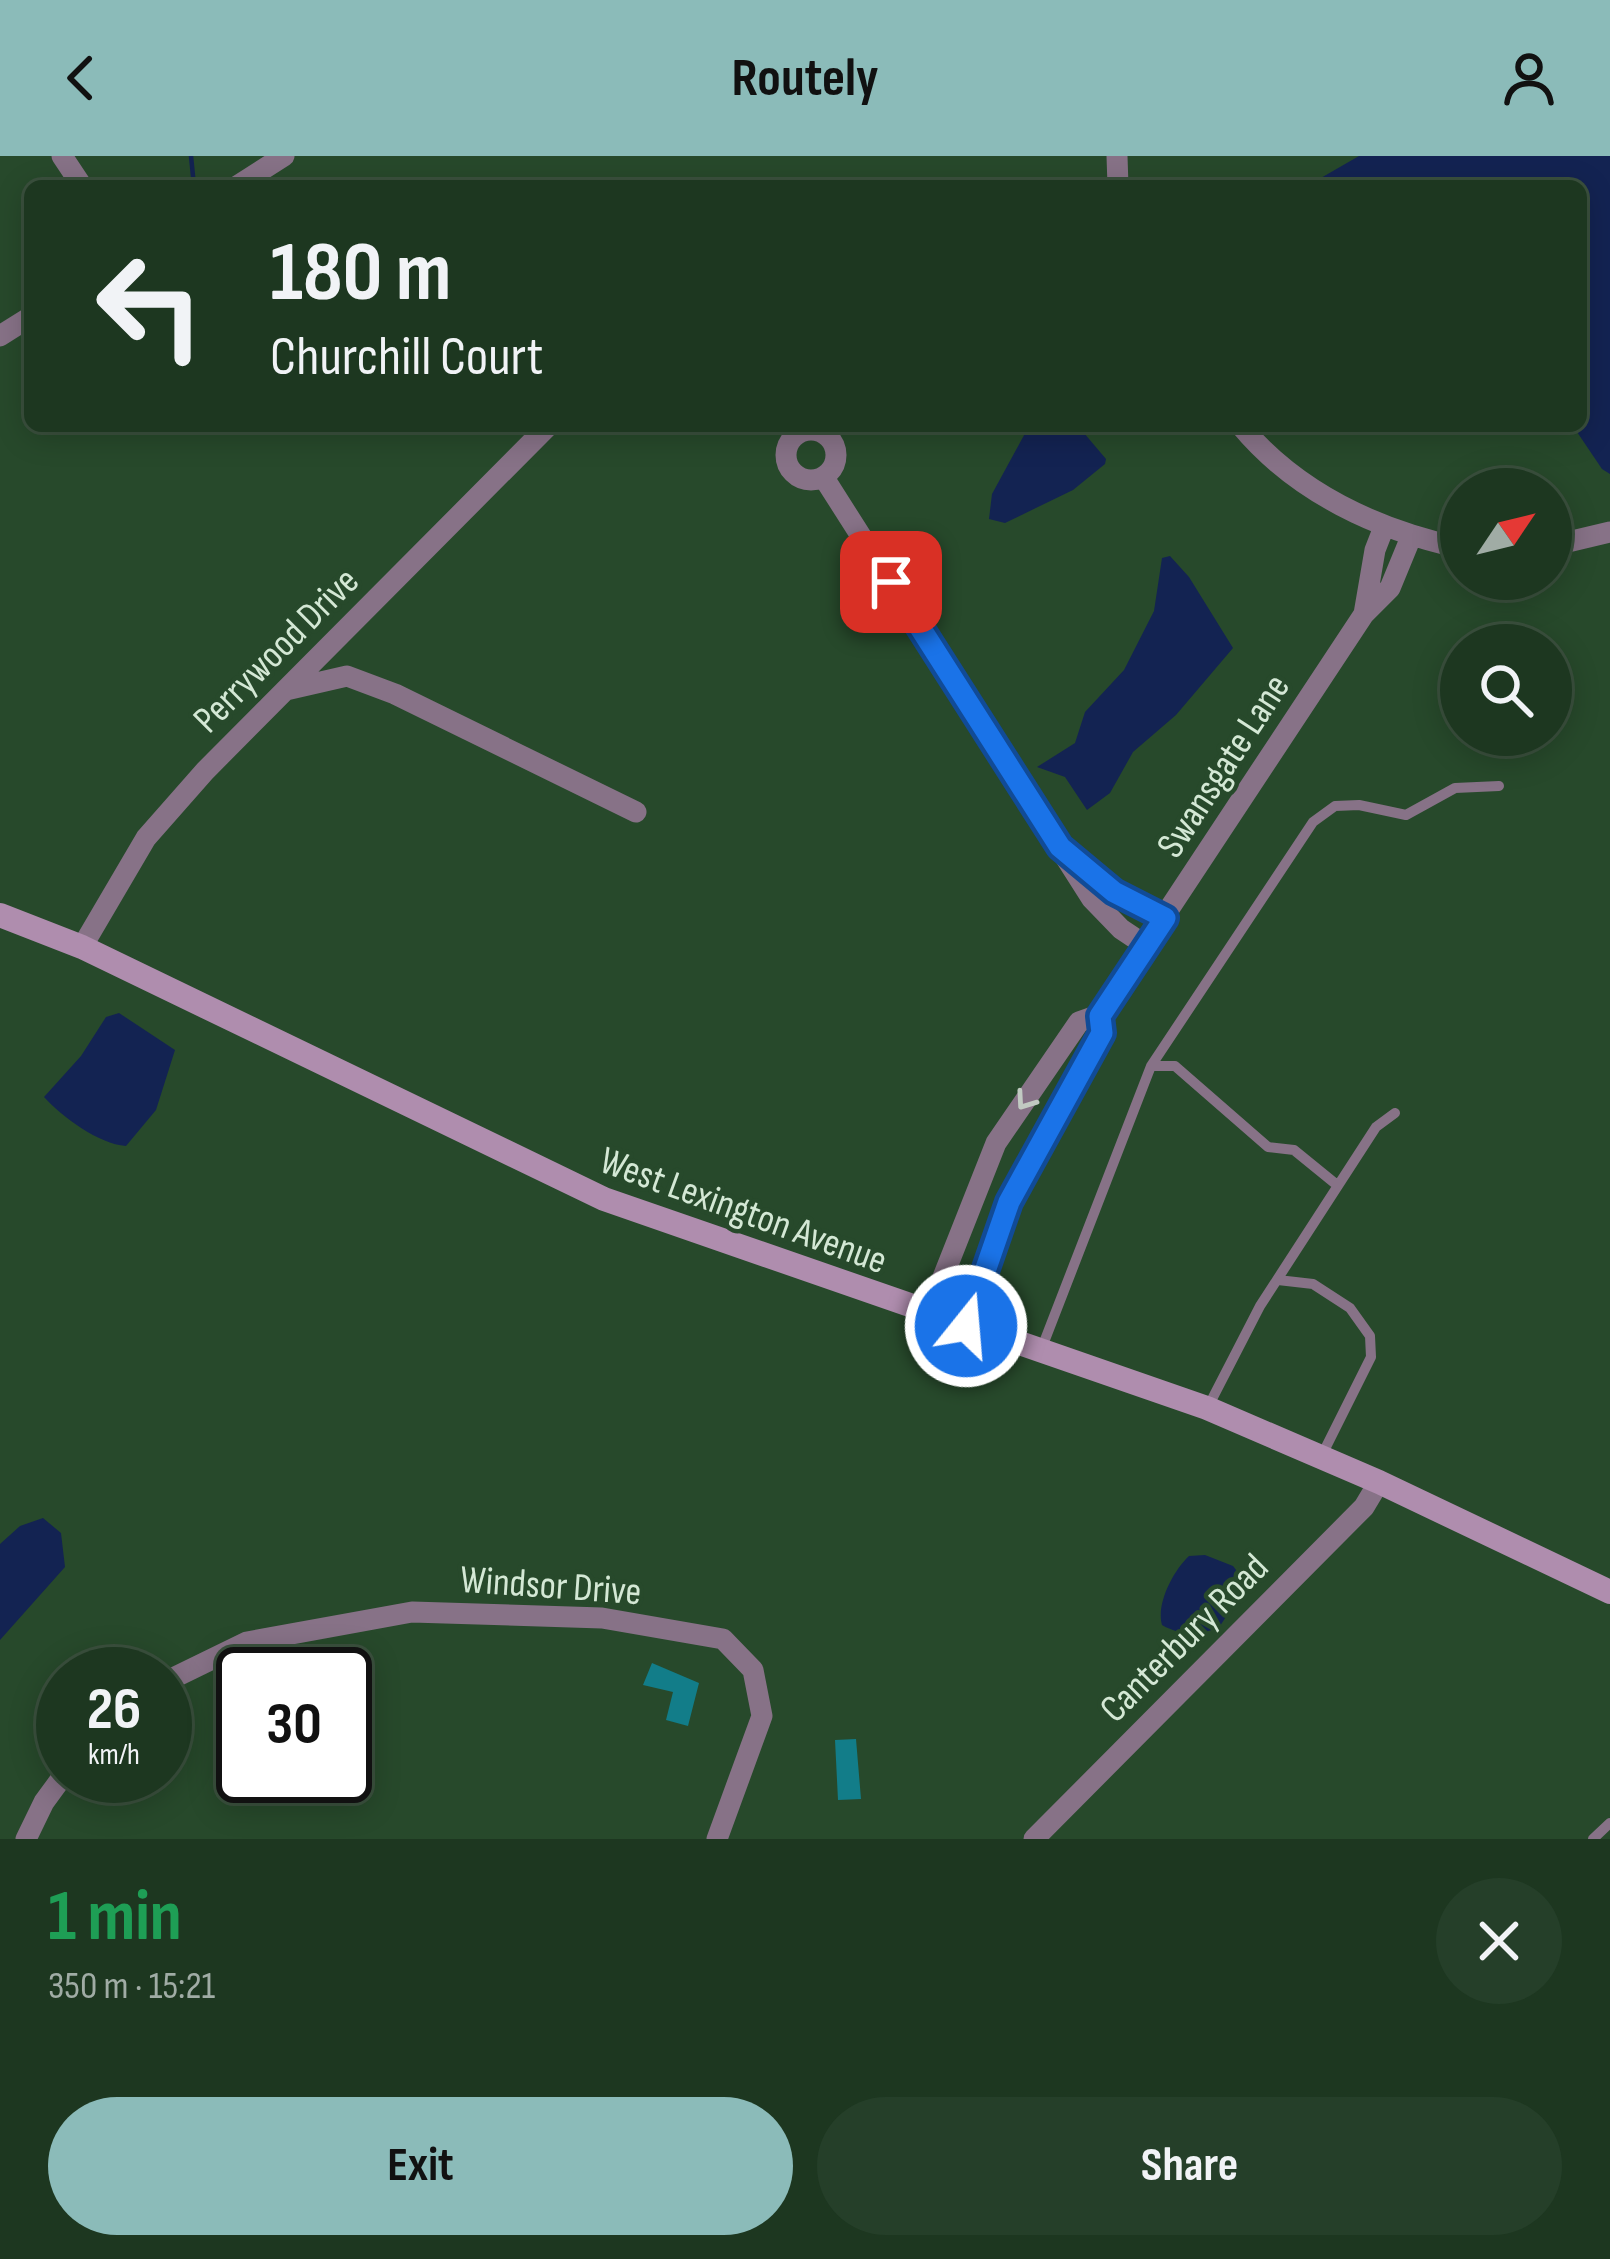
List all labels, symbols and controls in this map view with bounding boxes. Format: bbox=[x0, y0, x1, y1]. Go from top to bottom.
icon: back bbox=[48, 45, 114, 111]
icon: person bbox=[1496, 45, 1562, 111]
text: Routely bbox=[731, 46, 879, 111]
text: 180 m bbox=[270, 223, 451, 324]
icon: left bbox=[72, 228, 228, 384]
text: Churchill Court bbox=[270, 325, 543, 390]
north arrow bbox=[1440, 468, 1572, 600]
map controls bbox=[1440, 468, 1572, 756]
pin bbox=[840, 531, 942, 633]
icon: arrive bbox=[858, 549, 924, 615]
street label: Perrywood Drive bbox=[184, 558, 369, 743]
button: search bbox=[1440, 624, 1572, 756]
street label: Swansgate Lane bbox=[1148, 666, 1301, 867]
one-way arrow bbox=[1017, 1088, 1039, 1110]
street label: West Lexington Avenue bbox=[593, 1138, 893, 1285]
position arrow bbox=[903, 1263, 1029, 1389]
street label: Canterbury Road bbox=[1091, 1545, 1279, 1733]
street label: Windsor Drive bbox=[459, 1557, 643, 1616]
speed limit sign: 30 bbox=[216, 1647, 372, 1803]
text: 26 bbox=[87, 1674, 141, 1746]
text: km/h bbox=[88, 1737, 140, 1773]
text: 1 min bbox=[48, 1874, 182, 1961]
button: close bbox=[1436, 1878, 1562, 2004]
text: 350 m · 15:21 bbox=[48, 1963, 215, 2010]
button: Exit bbox=[48, 2097, 793, 2235]
button: Share bbox=[817, 2097, 1562, 2235]

